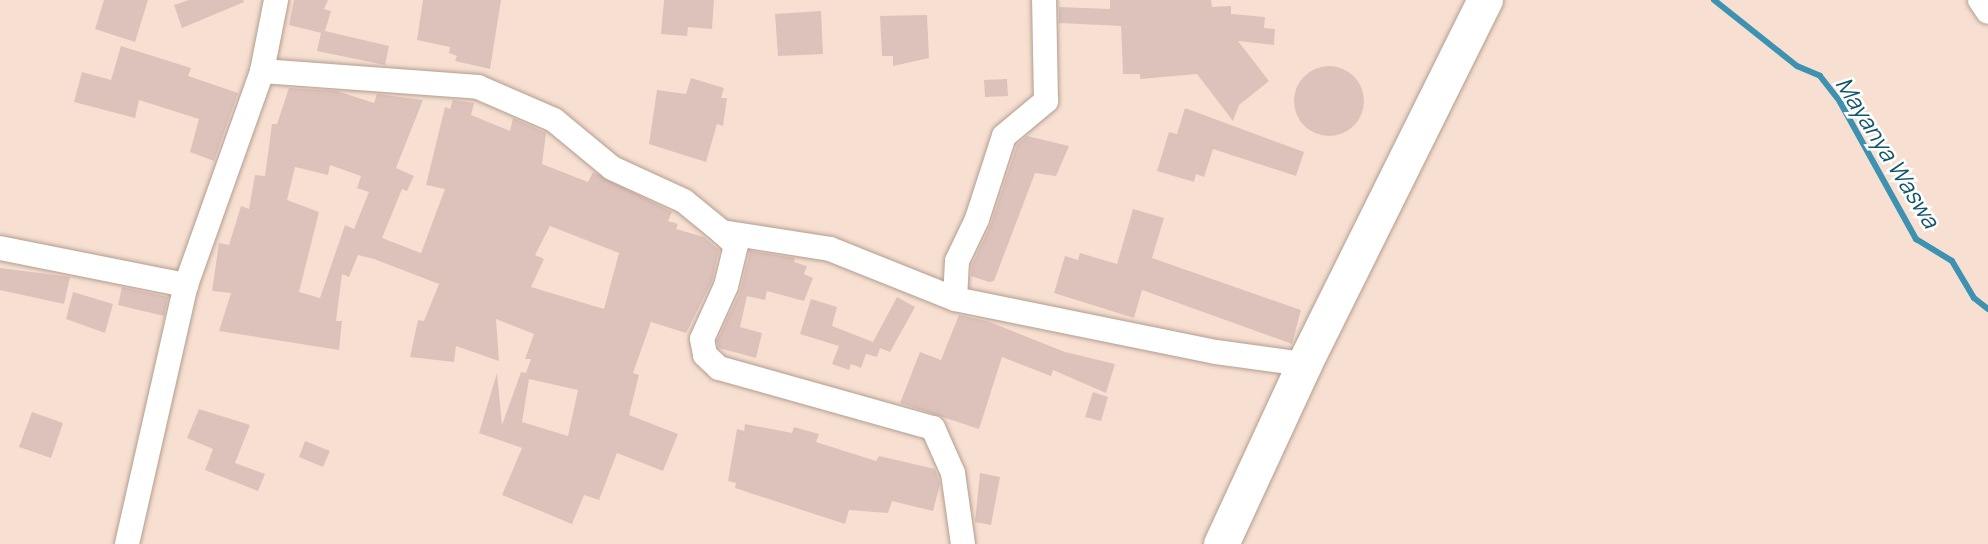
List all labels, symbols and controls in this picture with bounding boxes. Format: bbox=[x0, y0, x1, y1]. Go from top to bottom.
water label: Mayanya Waswa bbox=[1831, 71, 1945, 233]

